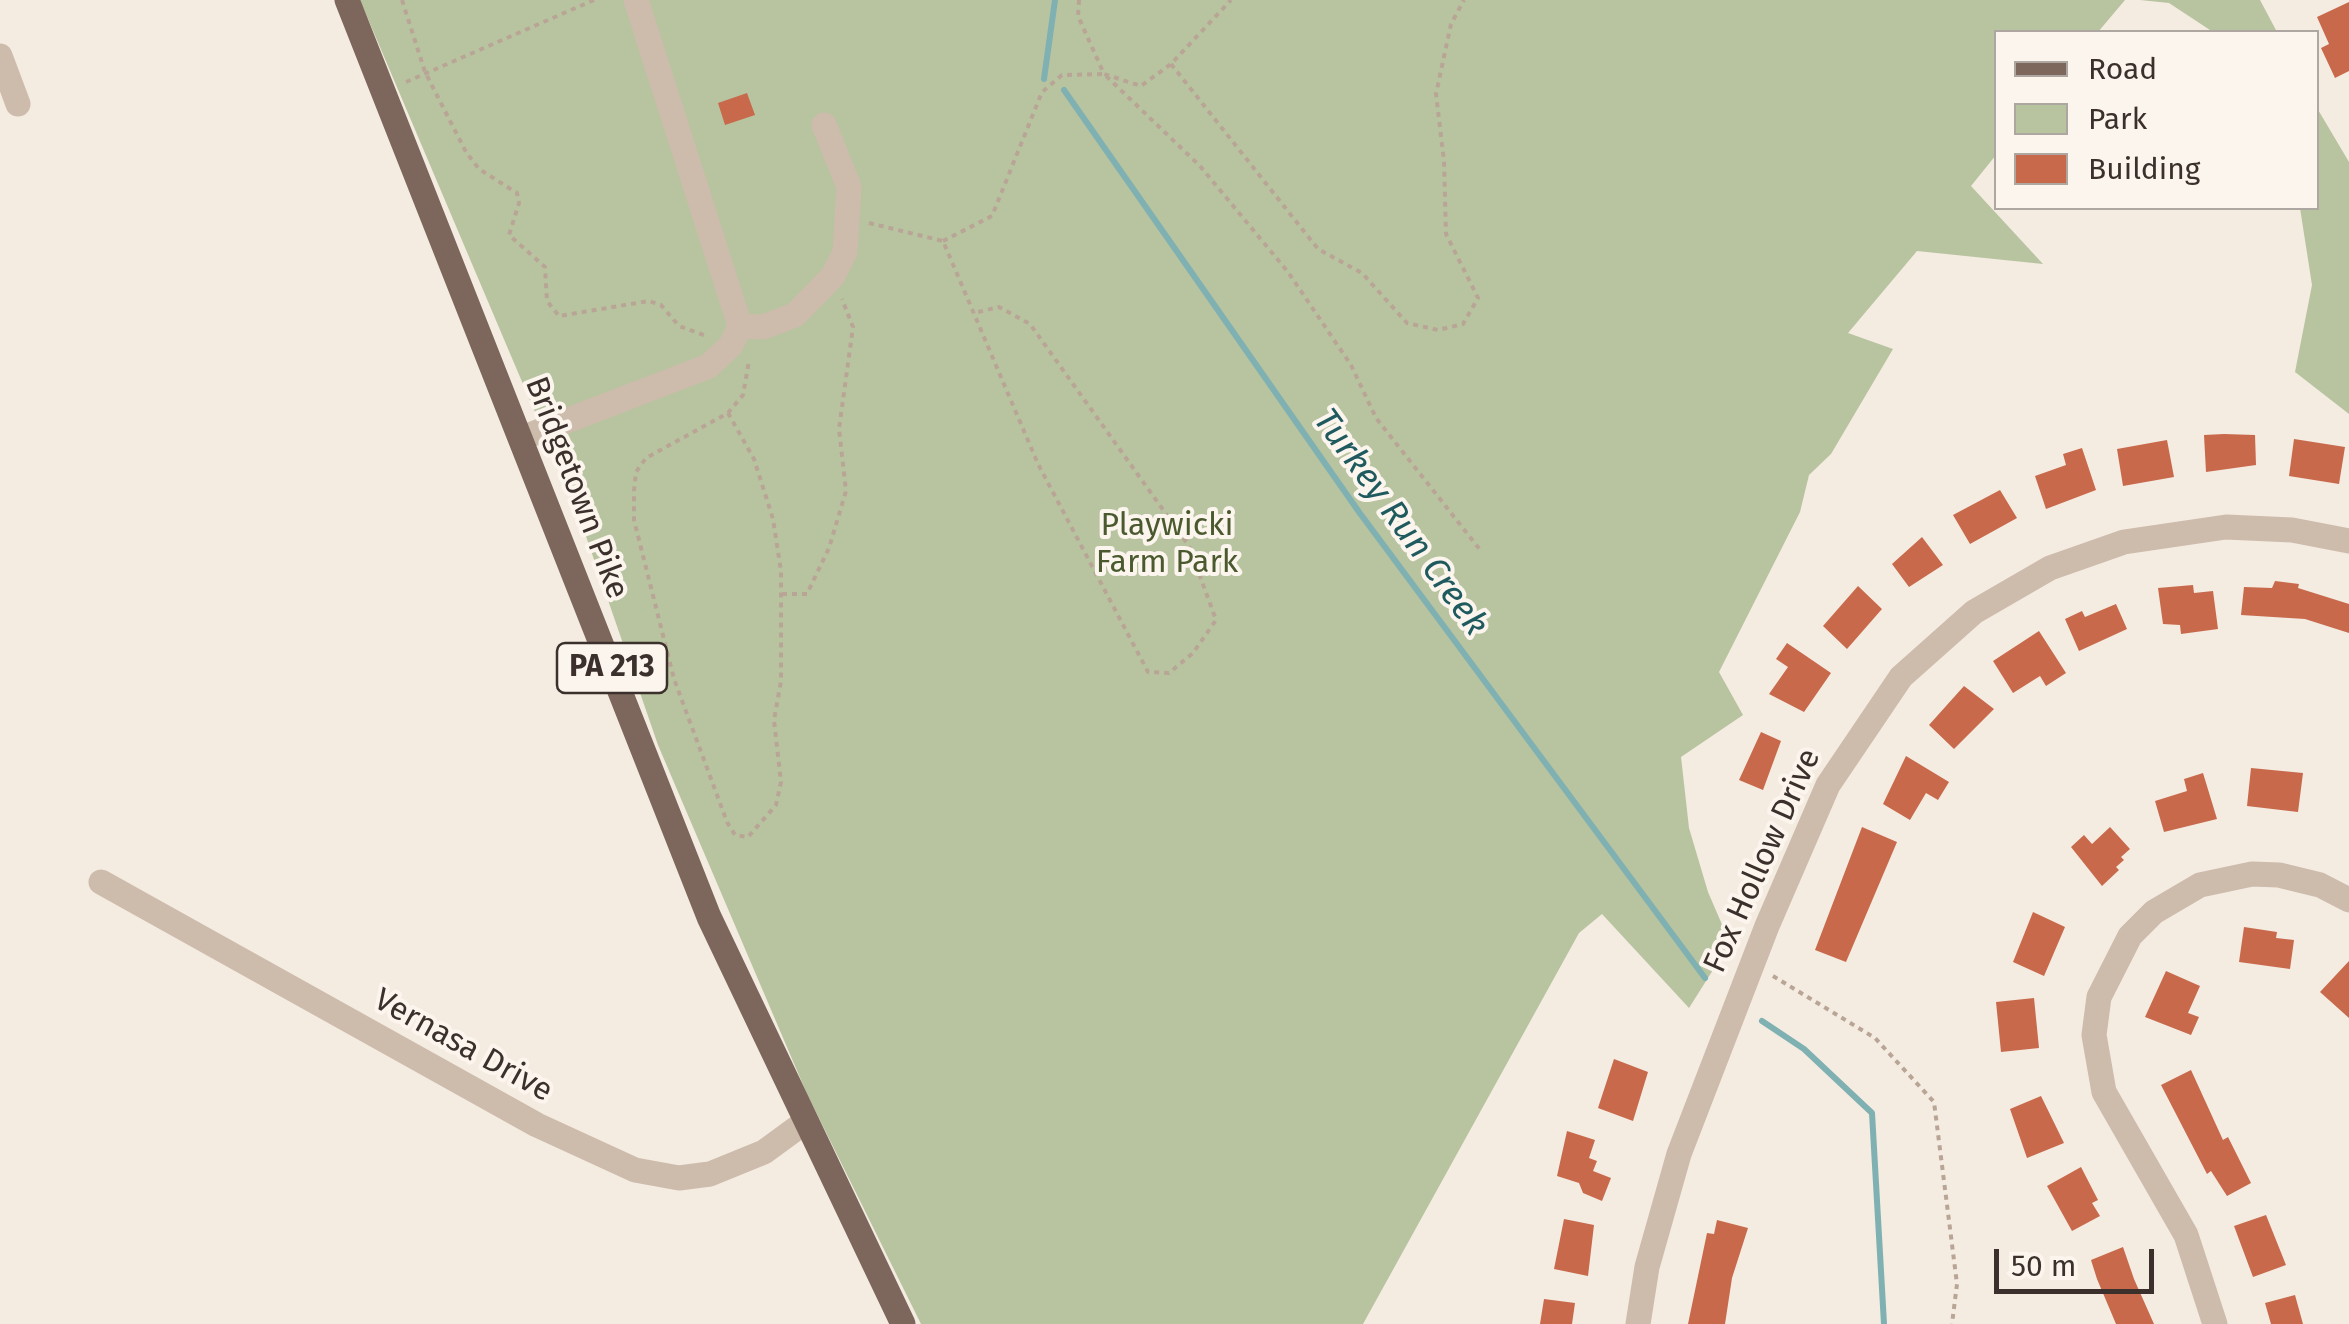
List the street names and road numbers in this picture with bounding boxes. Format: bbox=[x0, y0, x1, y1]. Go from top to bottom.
street label: Bridgetown Pike bbox=[516, 372, 636, 604]
road number: PA 213 bbox=[557, 643, 667, 693]
street label: Fox Hollow Drive bbox=[1696, 743, 1830, 979]
street label: Vernasa Drive bbox=[367, 981, 559, 1111]

